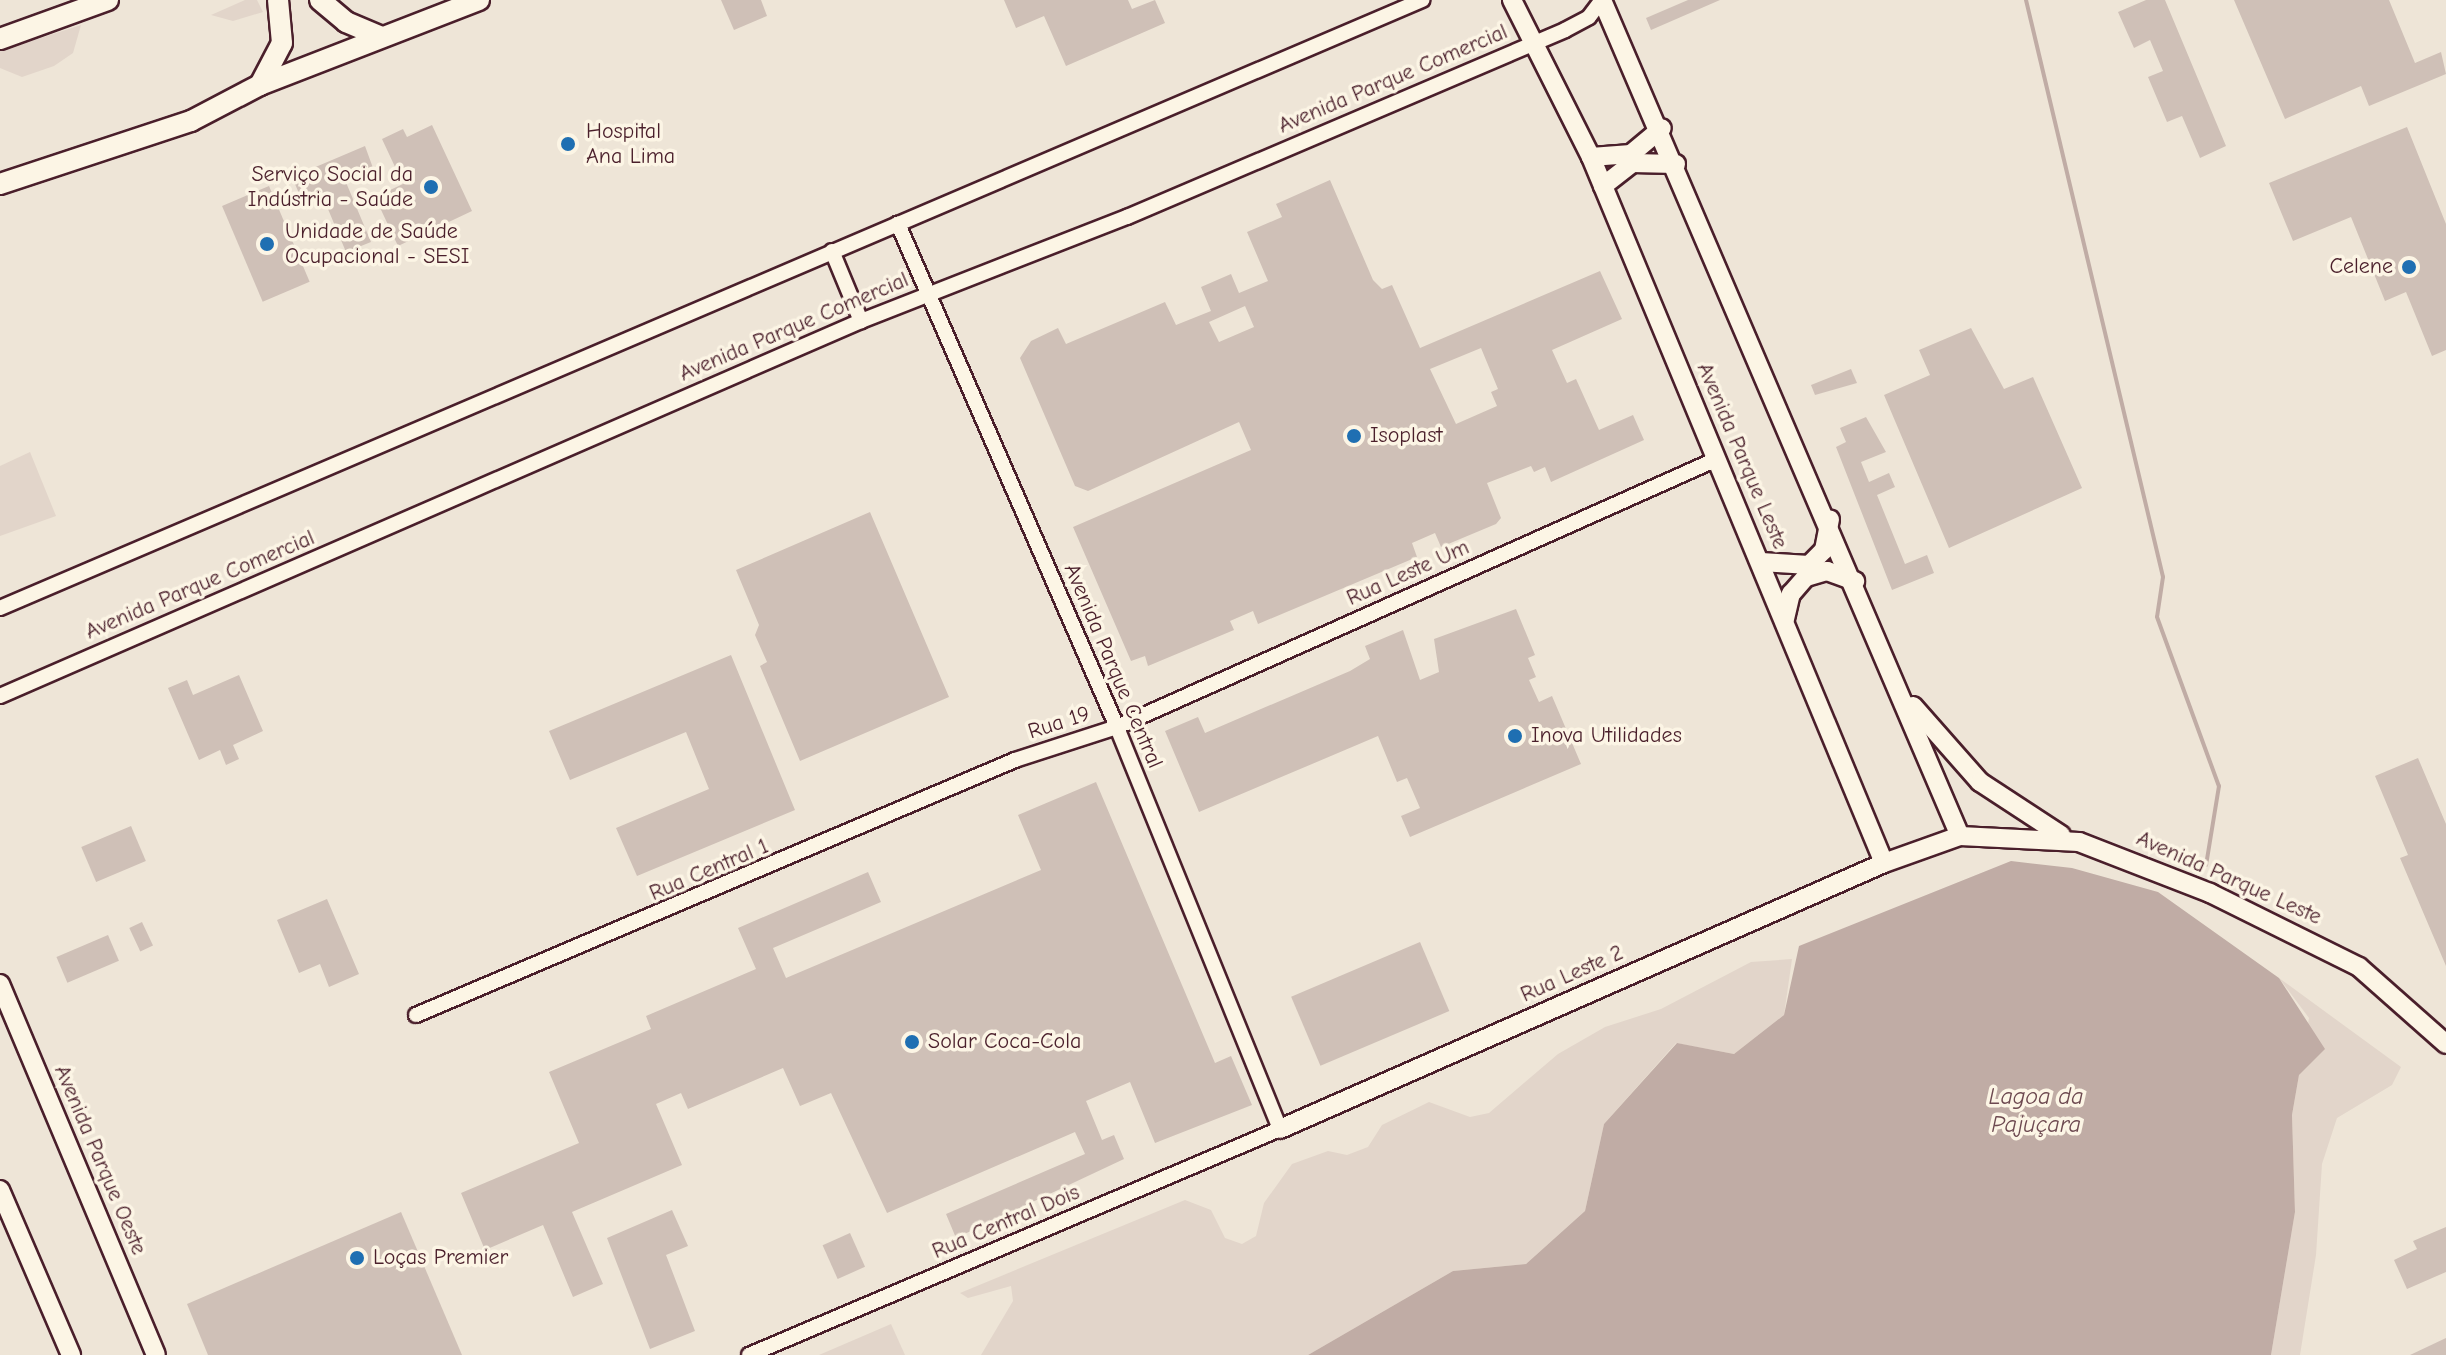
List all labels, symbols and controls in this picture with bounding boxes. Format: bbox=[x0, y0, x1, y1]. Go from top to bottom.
street label: Avenida Parque Comercial bbox=[1274, 19, 1512, 139]
place label: Hospital Ana Lima bbox=[586, 118, 675, 170]
marker: Hospital Ana Lima bbox=[557, 133, 579, 155]
place label: Serviço Social da Indústria - Saúde bbox=[248, 161, 413, 212]
marker: Serviço Social da Indústria - Saúde bbox=[420, 176, 442, 198]
place label: Unidade de Saúde Ocupacional - SESI bbox=[285, 218, 469, 270]
marker: Unidade de Saúde Ocupacional - SESI bbox=[256, 233, 278, 255]
place label: Celene bbox=[2329, 254, 2393, 280]
marker: Celene bbox=[2400, 258, 2418, 276]
street label: Avenida Parque Comercial bbox=[675, 267, 913, 387]
street label: Avenida Parque Leste bbox=[1691, 359, 1793, 553]
place label: Isoplast bbox=[1370, 423, 1443, 449]
marker: Isoplast bbox=[1345, 427, 1363, 445]
street label: Avenida Parque Comercial bbox=[81, 525, 319, 645]
street label: Rua Leste Um bbox=[1343, 534, 1473, 612]
street label: Avenida Parque Central bbox=[1058, 560, 1168, 772]
street label: Rua 19 bbox=[1025, 701, 1093, 745]
place label: Inova Utilidades bbox=[1531, 723, 1682, 749]
marker: Inova Utilidades bbox=[1506, 727, 1524, 745]
street label: Avenida Parque Leste bbox=[2132, 825, 2326, 931]
street label: Rua Central 1 bbox=[646, 833, 772, 907]
street label: Rua Leste 2 bbox=[1517, 940, 1627, 1008]
place label: Solar Coca-Cola bbox=[928, 1029, 1081, 1055]
marker: Solar Coca-Cola bbox=[903, 1033, 921, 1051]
street label: Avenida Parque Oeste bbox=[48, 1061, 152, 1259]
water label: Lagoa da Pajuçara bbox=[1989, 1083, 2083, 1139]
street label: Rua Central Dois bbox=[928, 1179, 1084, 1265]
place label: Loças Premier bbox=[373, 1245, 508, 1271]
marker: Loças Premier bbox=[348, 1249, 366, 1267]

